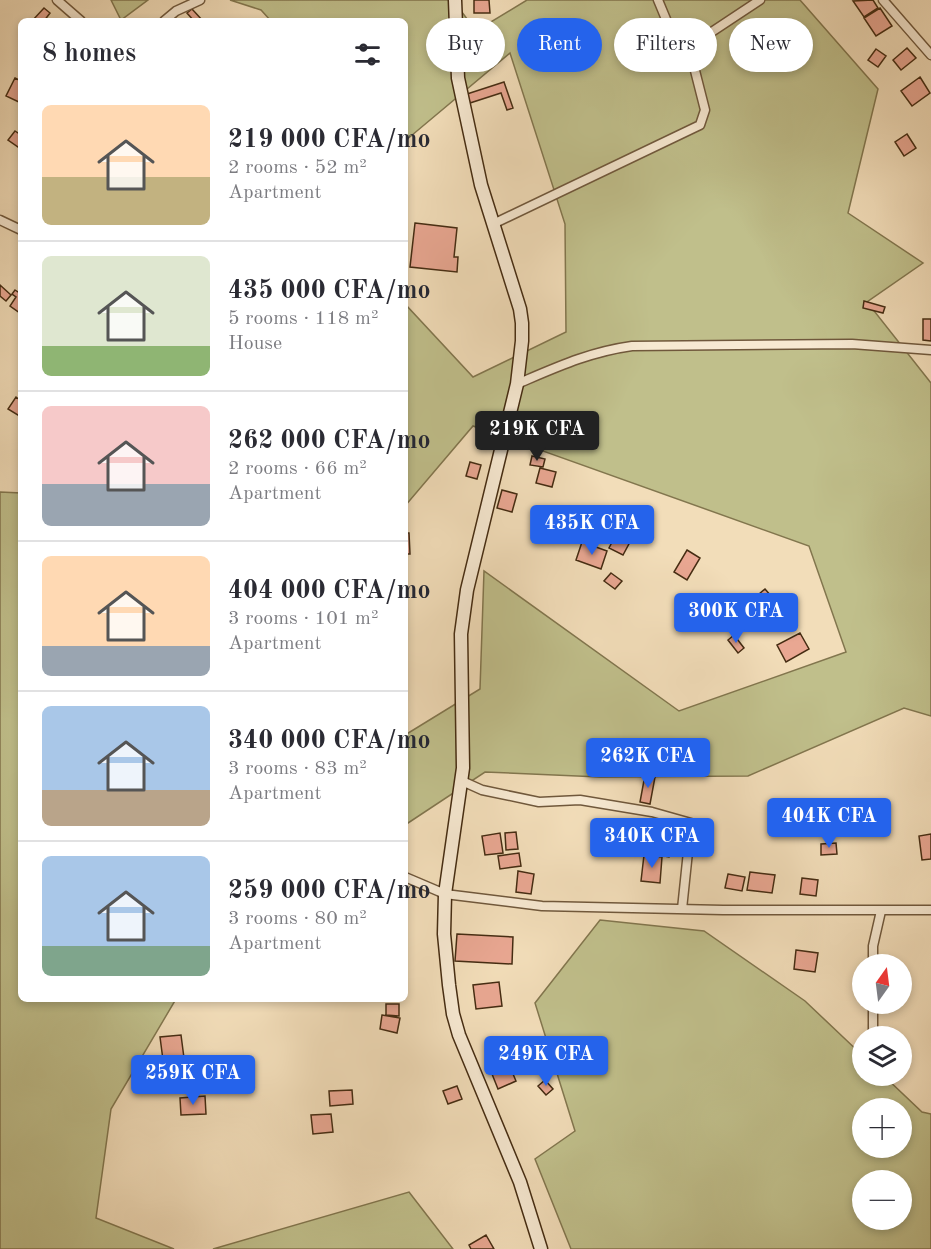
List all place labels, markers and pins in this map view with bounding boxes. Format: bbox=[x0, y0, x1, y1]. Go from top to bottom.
pin: 219K CFA bbox=[475, 411, 599, 462]
pin: 435K CFA bbox=[530, 505, 654, 556]
pin: 300K CFA bbox=[674, 593, 798, 644]
pin: 262K CFA bbox=[586, 738, 710, 789]
pin: 404K CFA bbox=[767, 798, 891, 849]
pin: 340K CFA bbox=[590, 818, 714, 869]
pin: 249K CFA bbox=[484, 1036, 608, 1087]
pin: 259K CFA bbox=[131, 1055, 255, 1106]

